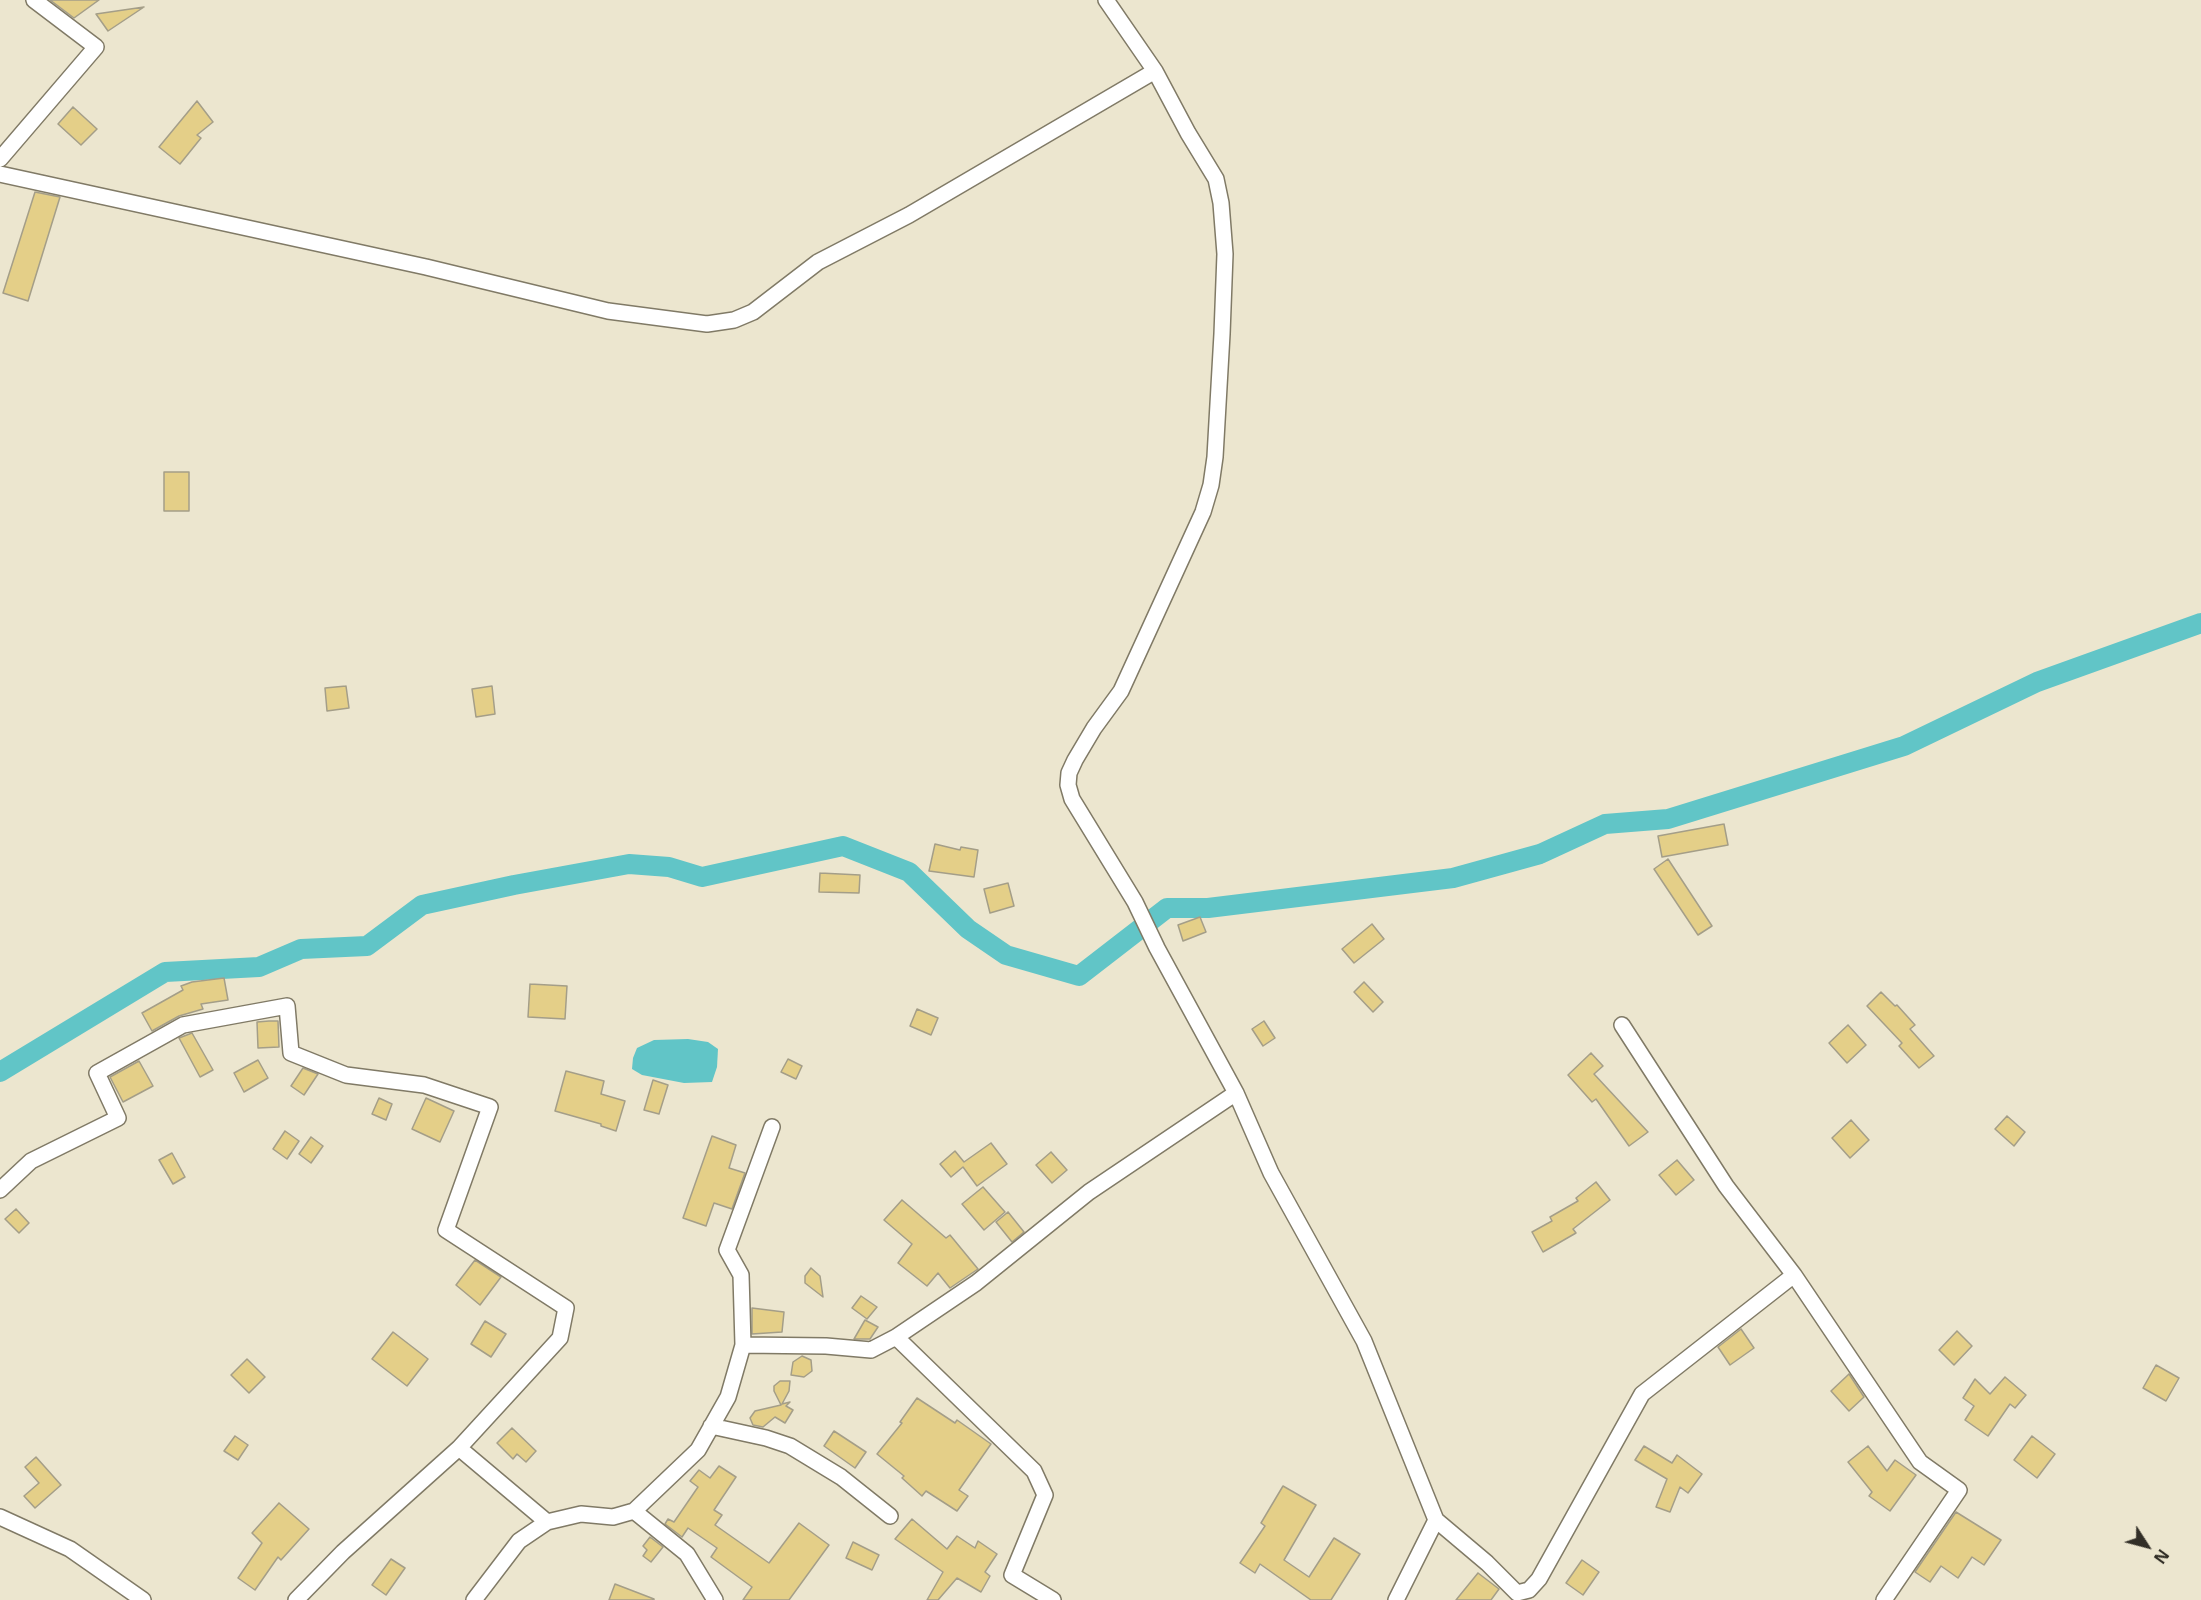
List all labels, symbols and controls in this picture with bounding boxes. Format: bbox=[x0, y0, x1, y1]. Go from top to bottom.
north arrow bbox=[2117, 1516, 2177, 1576]
text: N bbox=[2149, 1545, 2174, 1568]

